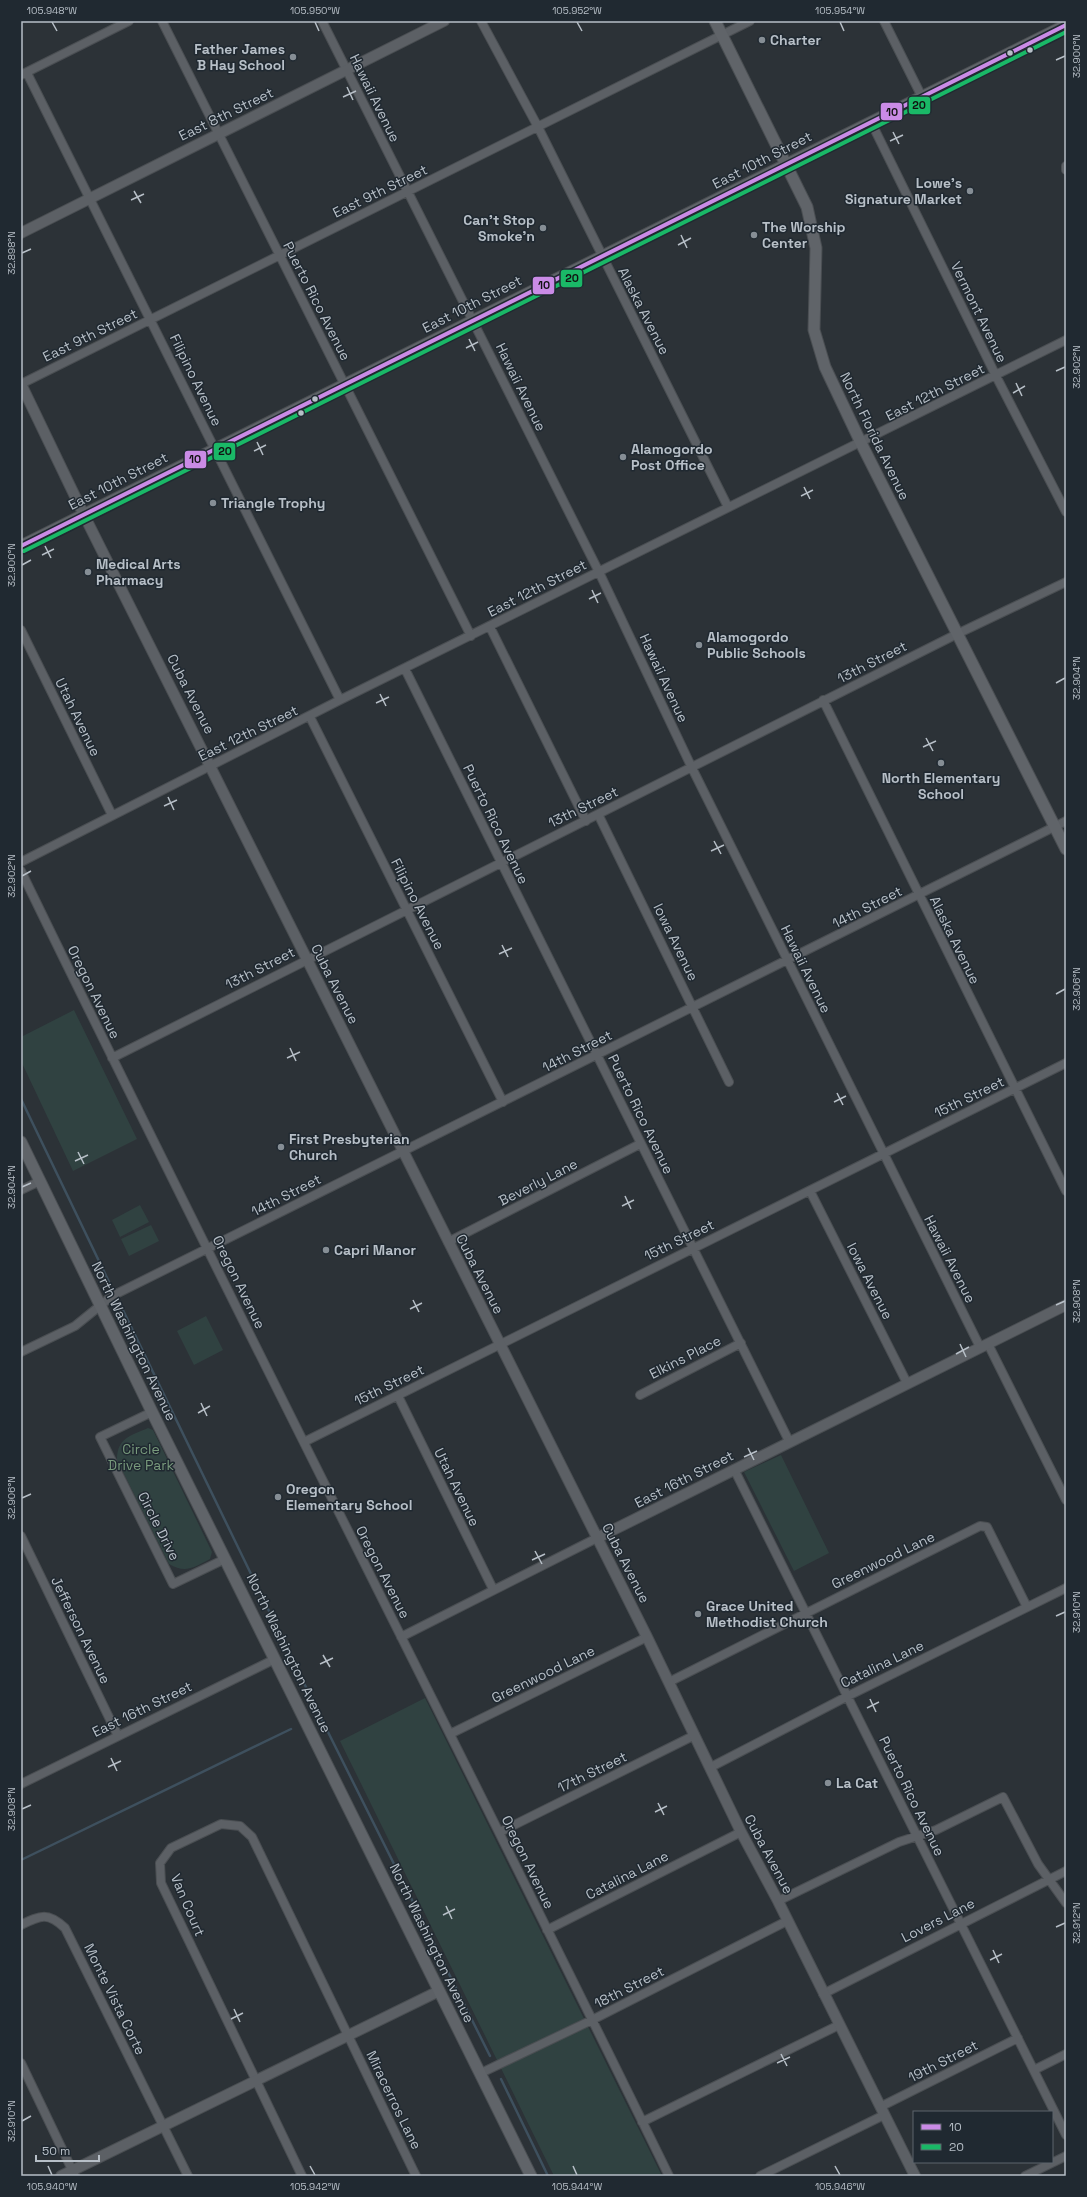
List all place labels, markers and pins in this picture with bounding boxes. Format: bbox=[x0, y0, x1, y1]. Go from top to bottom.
place label: Charter bbox=[770, 31, 821, 49]
marker: Charter bbox=[757, 35, 767, 45]
place label: Father James B Hay School bbox=[194, 40, 285, 74]
unlabelled marker bbox=[1025, 45, 1035, 55]
unlabelled marker bbox=[1005, 48, 1015, 58]
marker: Father James B Hay School bbox=[288, 52, 298, 62]
place label: Lowe's Signature Market bbox=[845, 174, 962, 208]
marker: Lowe's Signature Market bbox=[965, 186, 975, 196]
place label: Can't Stop Smoke'n bbox=[463, 211, 535, 245]
place label: The Worship Center bbox=[762, 218, 846, 252]
marker: Can't Stop Smoke'n bbox=[538, 223, 548, 233]
marker: The Worship Center bbox=[749, 230, 759, 240]
unlabelled marker bbox=[310, 394, 320, 404]
unlabelled marker bbox=[296, 408, 306, 418]
place label: Alamogordo Post Office bbox=[631, 440, 713, 474]
marker: Alamogordo Post Office bbox=[618, 452, 628, 462]
place label: Triangle Trophy bbox=[221, 494, 325, 512]
marker: Triangle Trophy bbox=[208, 498, 218, 508]
place label: Medical Arts Pharmacy bbox=[96, 555, 181, 589]
marker: Medical Arts Pharmacy bbox=[83, 567, 93, 577]
place label: Alamogordo Public Schools bbox=[707, 628, 806, 662]
marker: Alamogordo Public Schools bbox=[694, 640, 704, 650]
marker: North Elementary School bbox=[936, 758, 946, 768]
place label: North Elementary School bbox=[882, 769, 1000, 803]
place label: First Presbyterian Church bbox=[289, 1130, 410, 1164]
marker: First Presbyterian Church bbox=[276, 1142, 286, 1152]
place label: Capri Manor bbox=[334, 1241, 416, 1259]
marker: Capri Manor bbox=[321, 1245, 331, 1255]
place label: Oregon Elementary School bbox=[286, 1480, 412, 1514]
marker: Oregon Elementary School bbox=[273, 1492, 283, 1502]
place label: Grace United Methodist Church bbox=[706, 1597, 828, 1631]
marker: Grace United Methodist Church bbox=[693, 1609, 703, 1619]
place label: La Cat bbox=[836, 1774, 878, 1792]
marker: La Cat bbox=[823, 1778, 833, 1788]

